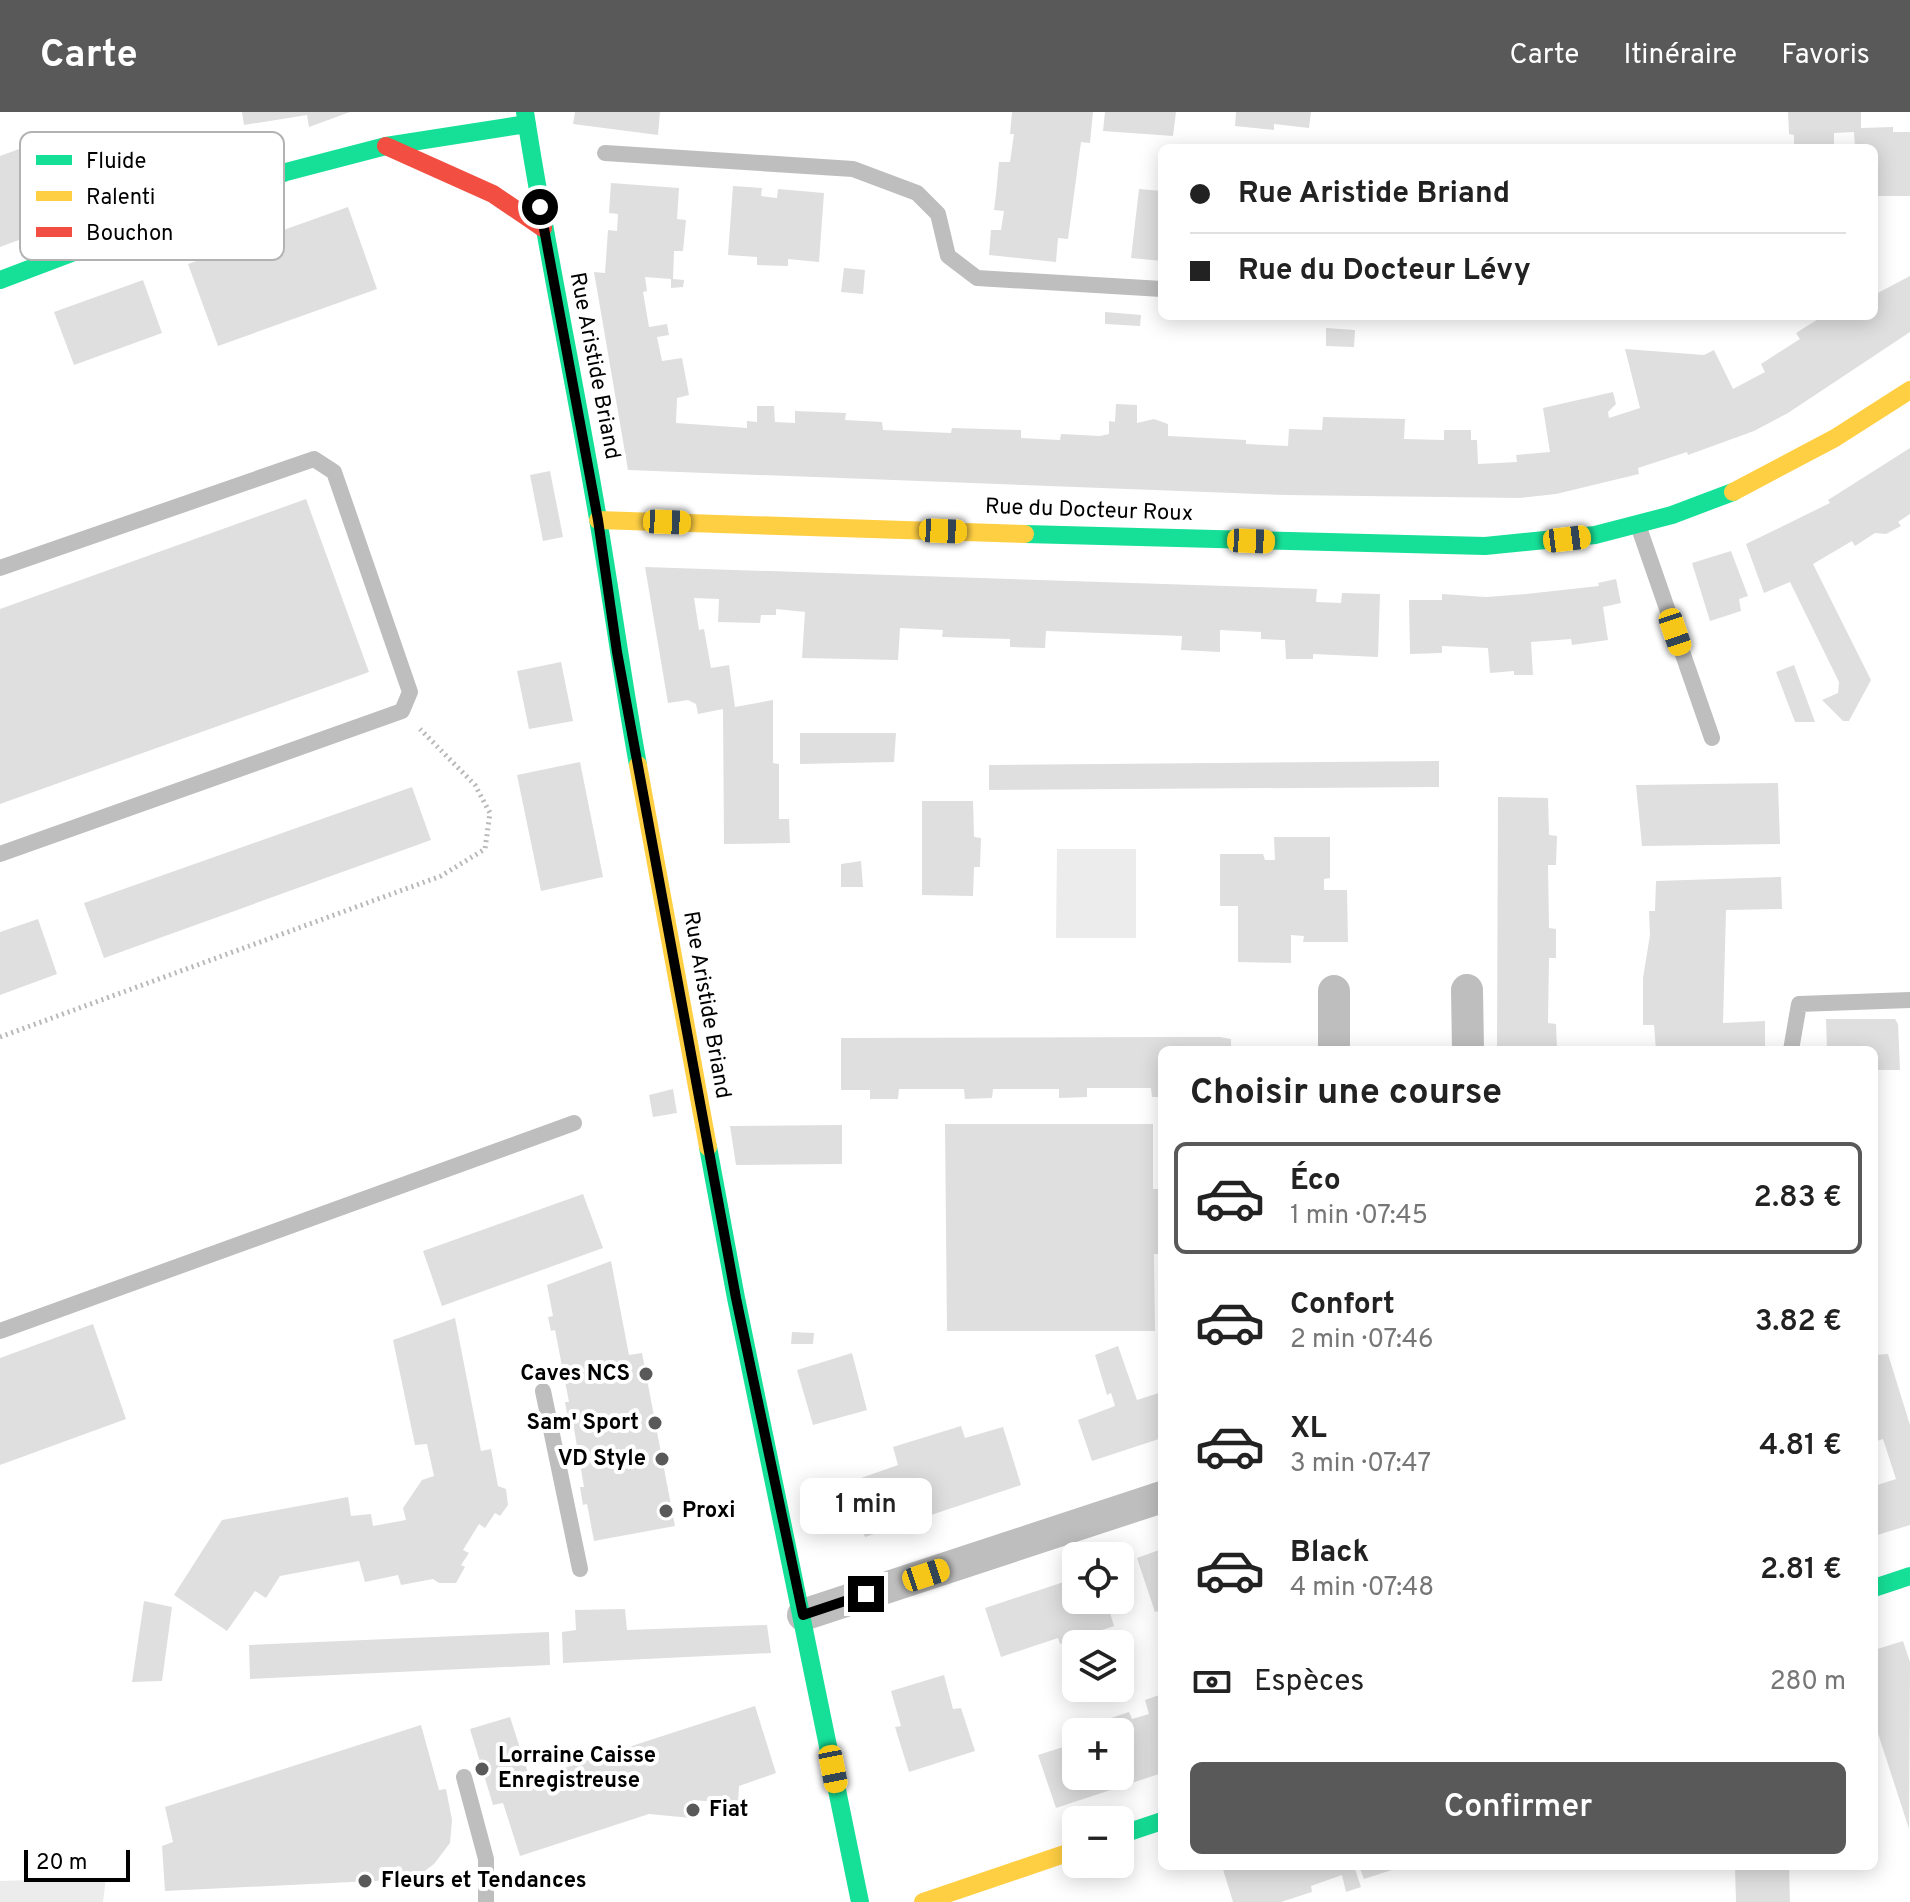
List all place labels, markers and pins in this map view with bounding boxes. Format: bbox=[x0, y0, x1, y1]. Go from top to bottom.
place label: Caves NCS bbox=[520, 1361, 630, 1388]
marker: Caves NCS bbox=[637, 1365, 655, 1383]
place label: Sam' Sport bbox=[526, 1410, 639, 1437]
marker: Sam' Sport bbox=[646, 1414, 664, 1432]
place label: VD Style bbox=[558, 1446, 646, 1473]
marker: VD Style bbox=[653, 1450, 671, 1468]
place label: Proxi bbox=[682, 1498, 736, 1525]
marker: Proxi bbox=[657, 1502, 675, 1520]
place label: Lorraine Caisse Enregistreuse bbox=[498, 1743, 656, 1795]
marker: Lorraine Caisse Enregistreuse bbox=[473, 1760, 491, 1778]
place label: Fiat bbox=[709, 1797, 748, 1824]
marker: Fiat bbox=[684, 1801, 702, 1819]
place label: Fleurs et Tendances bbox=[381, 1868, 587, 1895]
marker: Fleurs et Tendances bbox=[356, 1872, 374, 1890]

